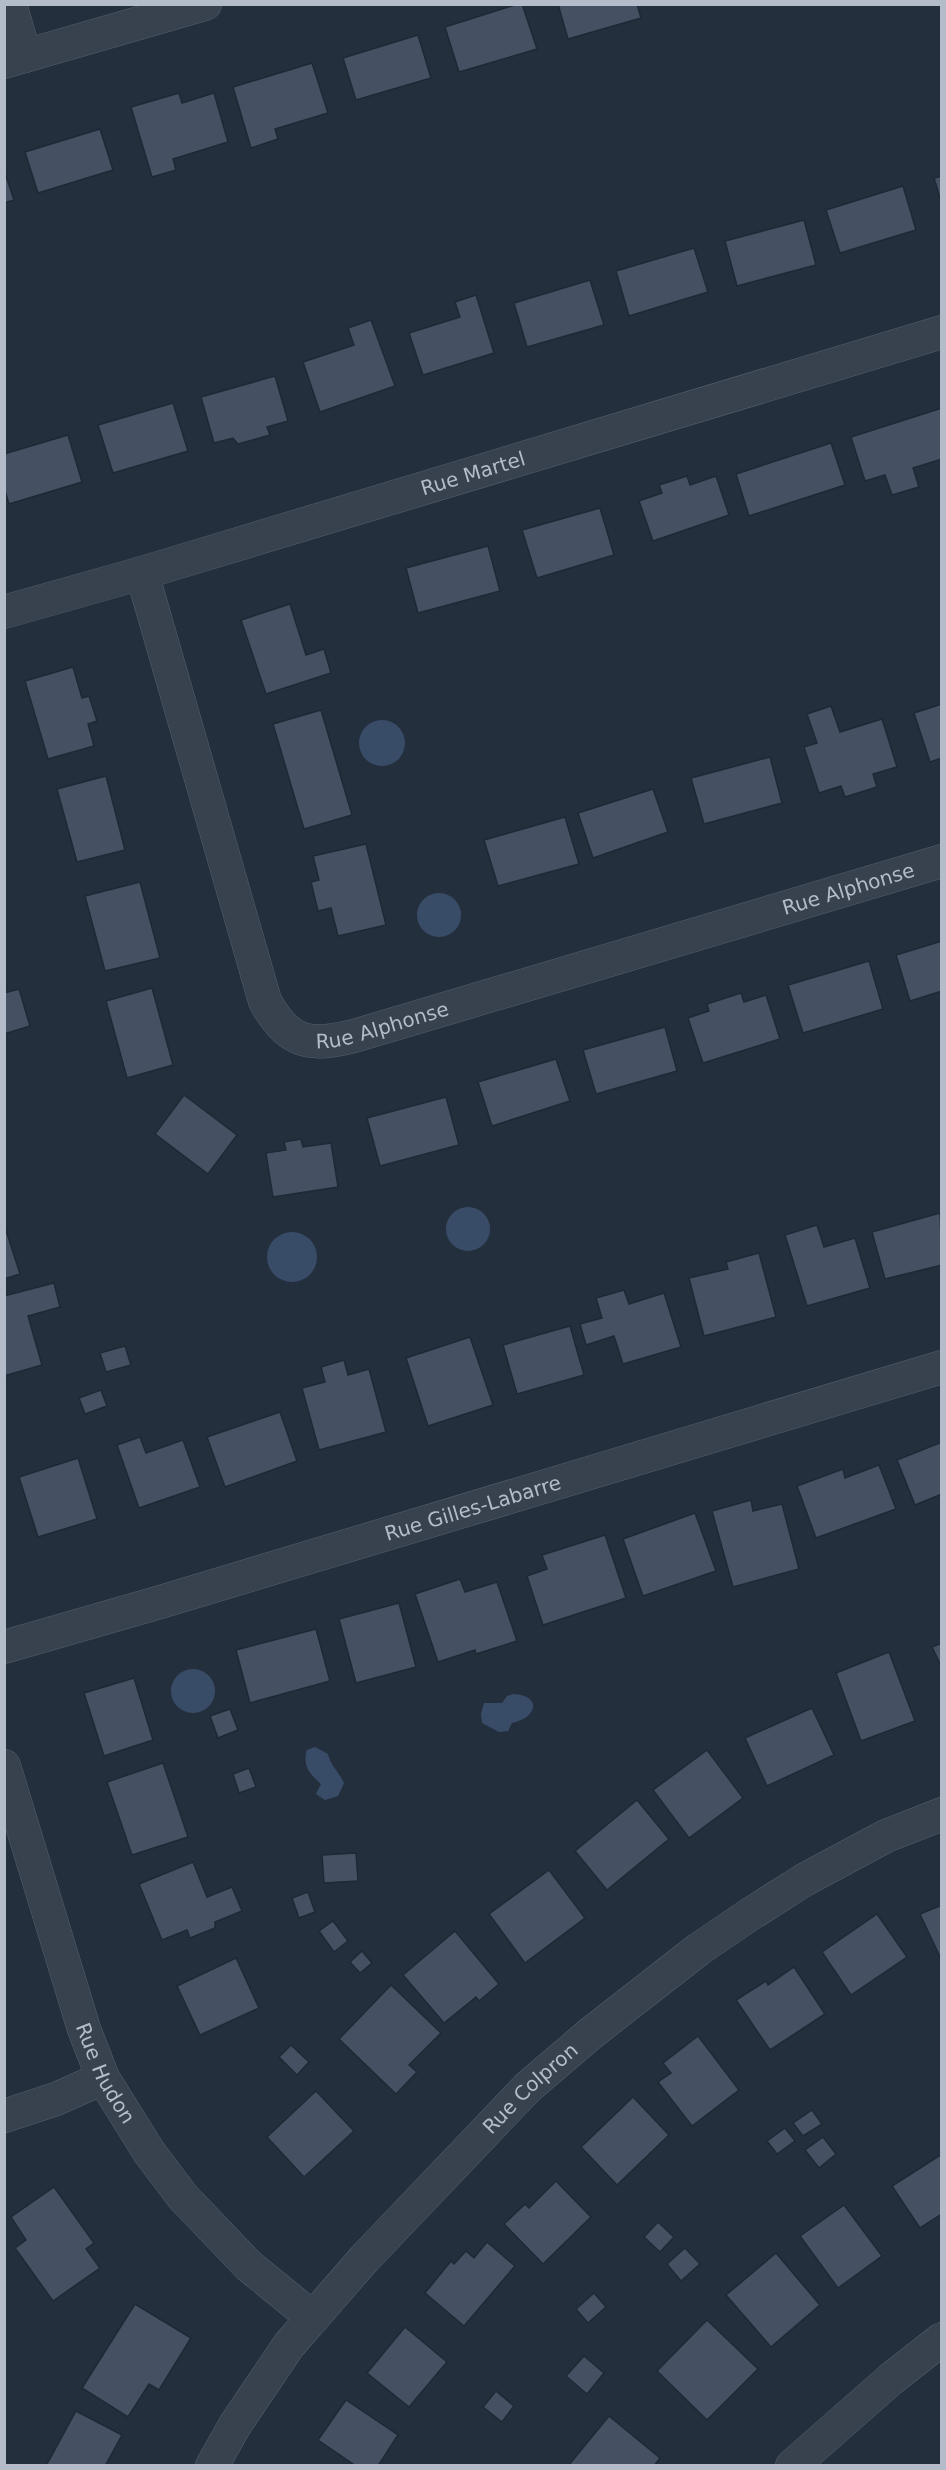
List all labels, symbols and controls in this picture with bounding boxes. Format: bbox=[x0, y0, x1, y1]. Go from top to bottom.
street label: Rue Martel bbox=[418, 446, 528, 500]
street label: Rue Alphonse bbox=[779, 858, 917, 920]
street label: Rue Alphonse bbox=[315, 997, 451, 1054]
street label: Rue Gilles-Labarre bbox=[382, 1470, 564, 1546]
street label: Rue Hudon bbox=[71, 2019, 140, 2128]
street label: Rue Colpron bbox=[478, 2038, 583, 2139]

